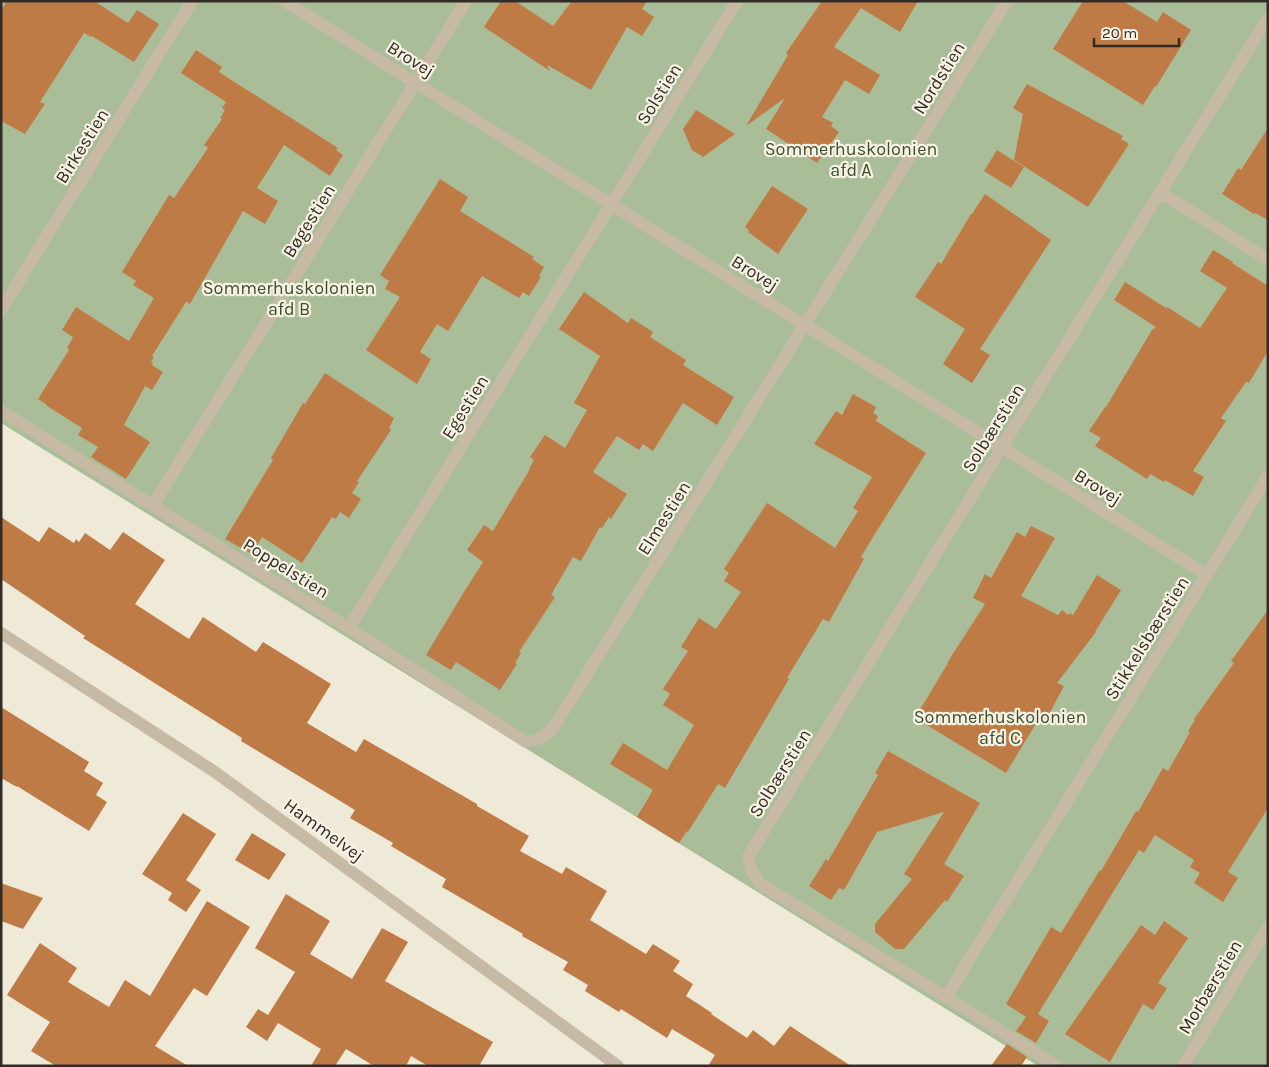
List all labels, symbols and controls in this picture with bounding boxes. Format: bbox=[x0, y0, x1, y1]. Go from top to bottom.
scale bar bbox=[1094, 15, 1179, 47]
text: 20 m bbox=[1102, 24, 1137, 42]
street label: Brovej bbox=[383, 36, 439, 82]
street label: Nordstien bbox=[908, 38, 970, 118]
street label: Solstien bbox=[632, 60, 686, 128]
street label: Birkestien bbox=[50, 104, 114, 188]
park label: Sommerhuskolonien afd A bbox=[765, 138, 937, 181]
street label: Bøgestien bbox=[278, 180, 340, 262]
street label: Brovej bbox=[727, 250, 783, 296]
park label: Sommerhuskolonien afd B bbox=[203, 277, 375, 320]
street label: Egestien bbox=[437, 371, 493, 443]
street label: Solbærstien bbox=[957, 380, 1029, 476]
street label: Brovej bbox=[1070, 464, 1126, 510]
street label: Elmestien bbox=[633, 477, 695, 559]
street label: Poppelstien bbox=[239, 533, 333, 603]
street label: Stikkelsbærstien bbox=[1100, 572, 1194, 704]
park label: Sommerhuskolonien afd C bbox=[914, 706, 1086, 749]
street label: Solbærstien bbox=[744, 725, 816, 821]
street label: Hammelvej bbox=[280, 794, 368, 866]
street label: Morbærstien bbox=[1173, 936, 1247, 1038]

